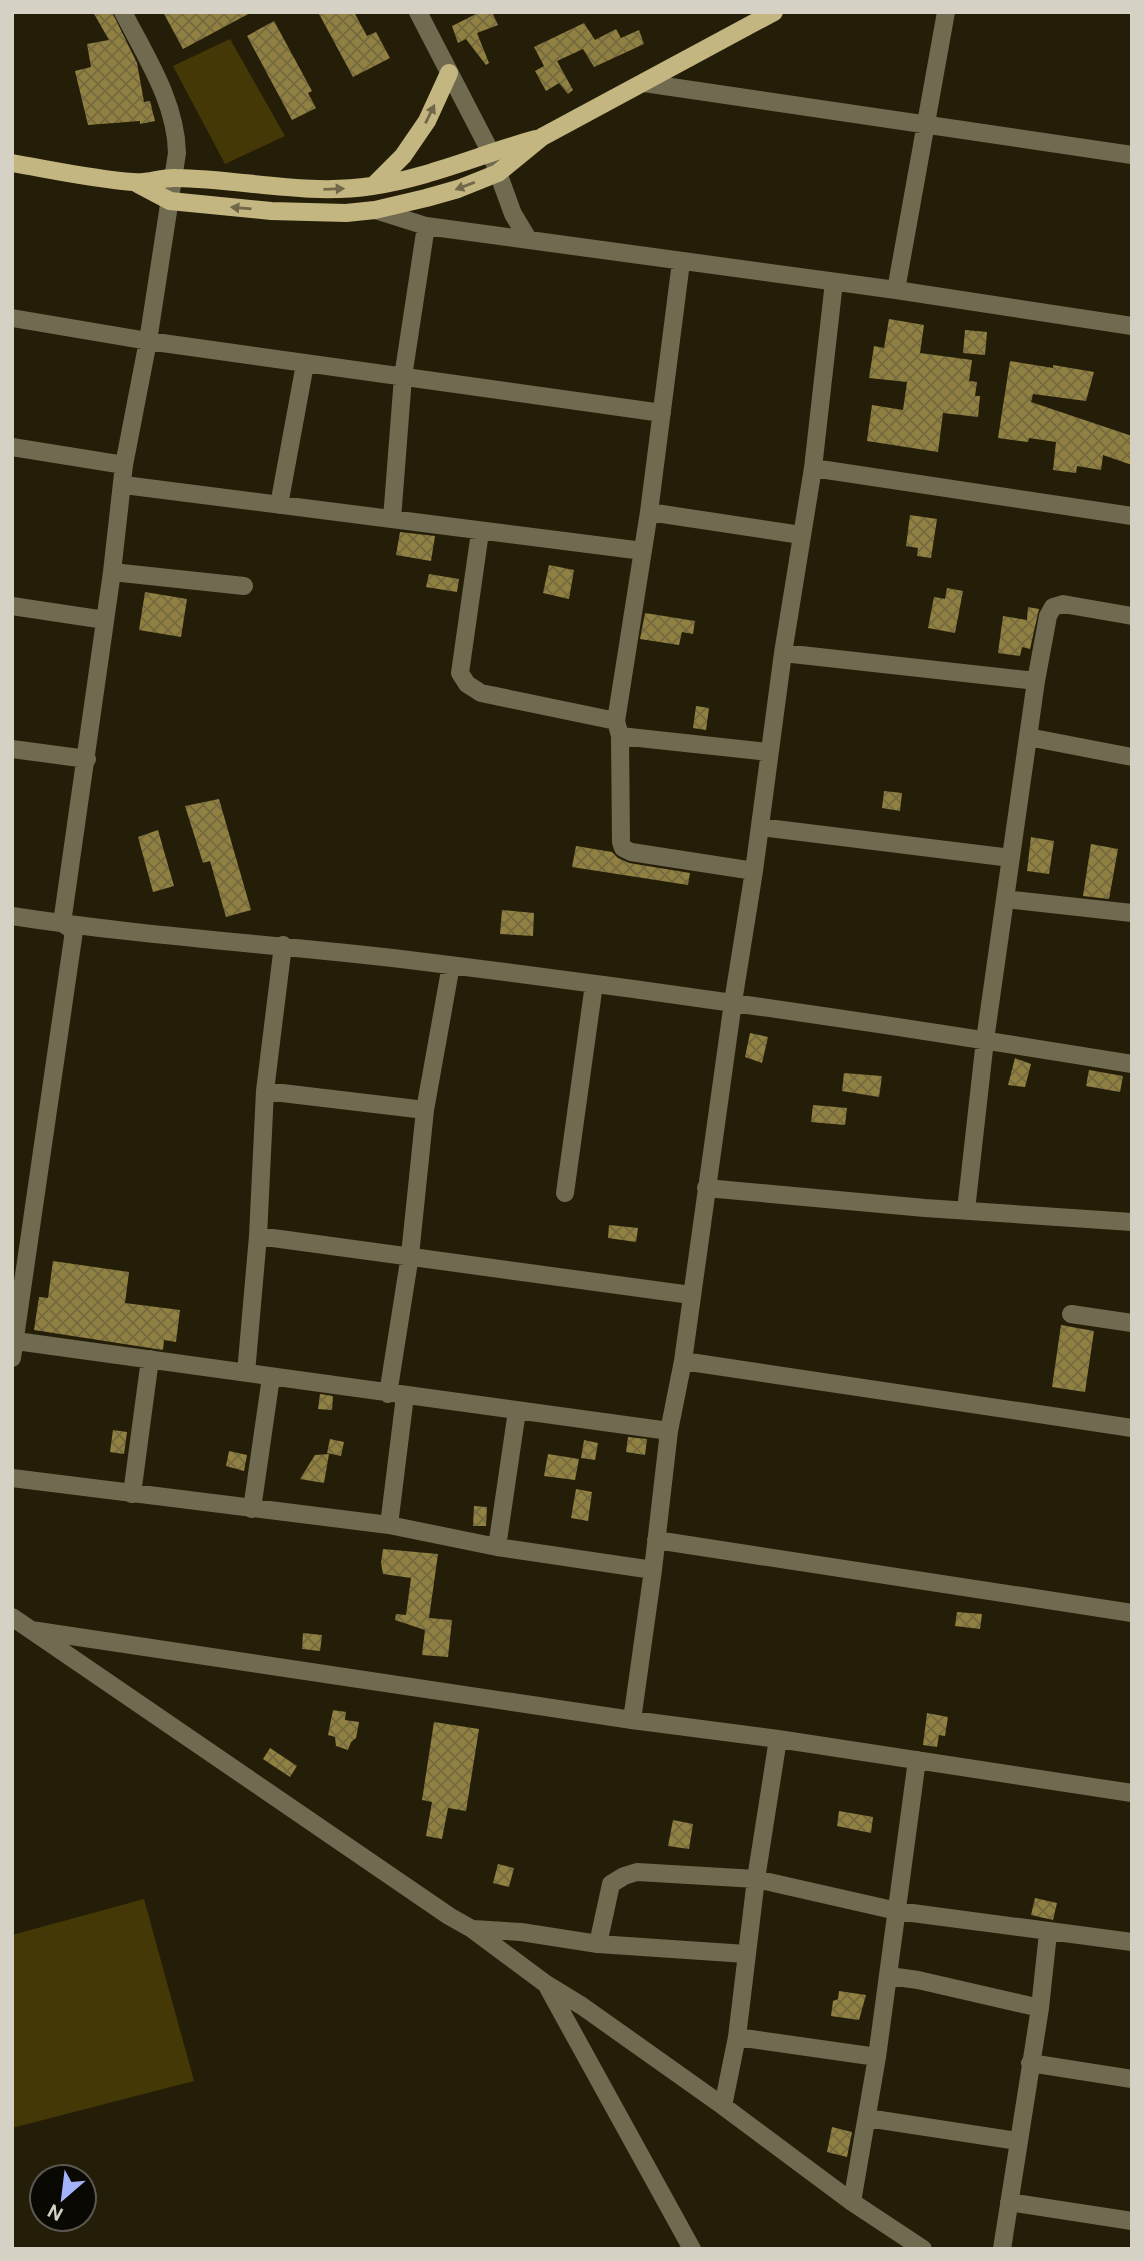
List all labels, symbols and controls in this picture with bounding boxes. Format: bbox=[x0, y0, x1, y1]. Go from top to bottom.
one-way arrow bbox=[425, 104, 436, 124]
one-way arrow bbox=[454, 181, 475, 192]
one-way arrow bbox=[323, 184, 345, 195]
one-way arrow bbox=[230, 202, 252, 213]
north arrow bbox=[28, 2163, 98, 2233]
text: N bbox=[43, 2198, 67, 2227]

